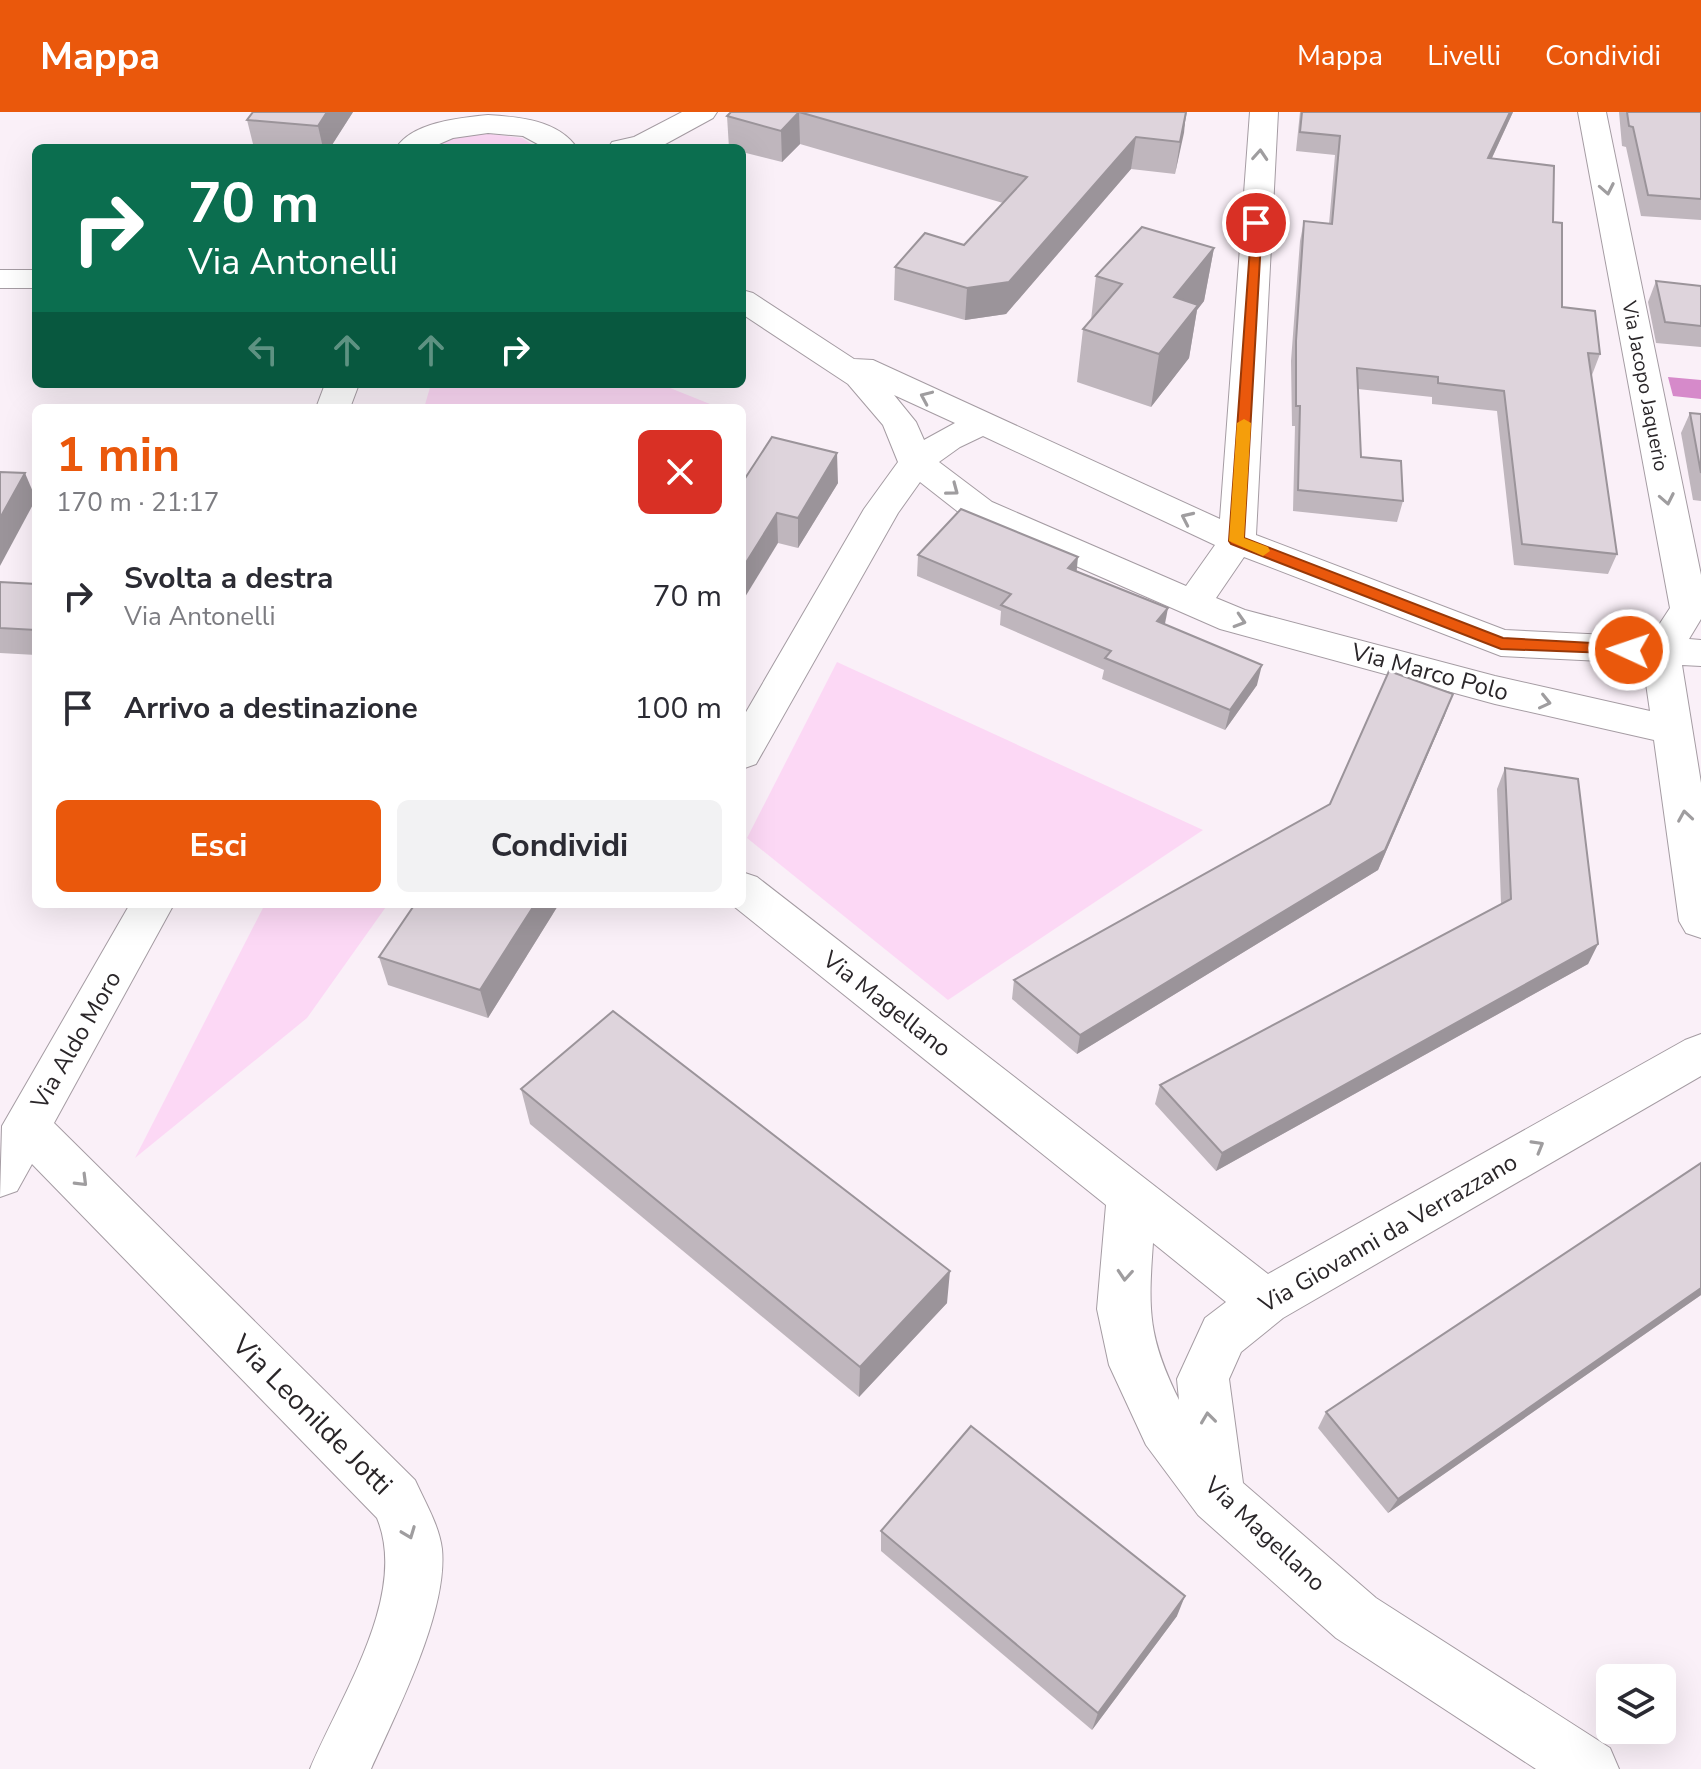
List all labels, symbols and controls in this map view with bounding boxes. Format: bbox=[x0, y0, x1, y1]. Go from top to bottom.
text: Mappa bbox=[40, 31, 160, 82]
text: Mappa bbox=[1297, 37, 1383, 75]
text: Livelli bbox=[1427, 37, 1501, 75]
text: Condividi bbox=[1545, 37, 1661, 75]
one-way arrow bbox=[1251, 149, 1268, 162]
text: 70 m bbox=[188, 165, 319, 242]
icon: right bbox=[56, 176, 160, 280]
one-way arrow bbox=[1597, 182, 1614, 195]
pin bbox=[1222, 189, 1290, 257]
icon: arrive bbox=[1234, 201, 1278, 245]
text: Via Antonelli bbox=[188, 238, 398, 287]
street label: Via Jacopo Jaquerio bbox=[1615, 298, 1675, 473]
icon: left bbox=[241, 328, 285, 372]
icon: ahead bbox=[325, 328, 369, 372]
icon: ahead bbox=[409, 328, 453, 372]
icon: right bbox=[493, 328, 537, 372]
one-way arrow bbox=[919, 391, 934, 407]
text: 1 min bbox=[56, 422, 180, 488]
button: close bbox=[638, 430, 722, 514]
one-way arrow bbox=[944, 481, 959, 495]
text: 170 m · 21:17 bbox=[56, 485, 219, 520]
one-way arrow bbox=[1658, 492, 1675, 505]
one-way arrow bbox=[1181, 512, 1196, 528]
text: Svolta a destra bbox=[124, 558, 334, 599]
icon: right bbox=[56, 574, 100, 618]
text: 70 m bbox=[653, 576, 722, 617]
text: Via Antonelli bbox=[124, 599, 276, 634]
position arrow bbox=[1587, 608, 1671, 692]
one-way arrow bbox=[1232, 612, 1246, 628]
street label: Via Marco Polo bbox=[1347, 635, 1512, 708]
icon: arrive bbox=[56, 686, 100, 730]
text: Arrivo a destinazione bbox=[124, 688, 418, 729]
text: 100 m bbox=[635, 688, 722, 729]
one-way arrow bbox=[1538, 693, 1552, 710]
button: Esci bbox=[56, 800, 381, 892]
button: Condividi bbox=[397, 800, 722, 892]
one-way arrow bbox=[1677, 809, 1694, 823]
street label: Via Magellano bbox=[815, 943, 958, 1064]
street label: Via Aldo Moro bbox=[23, 965, 129, 1116]
one-way arrow bbox=[1529, 1140, 1544, 1156]
street label: Via Giovanni da Verrazzano bbox=[1252, 1146, 1523, 1321]
one-way arrow bbox=[72, 1172, 87, 1186]
one-way arrow bbox=[1117, 1270, 1134, 1282]
street label: Via Leonilde Jotti bbox=[223, 1326, 401, 1504]
one-way arrow bbox=[1199, 1412, 1216, 1425]
street label: Via Magellano bbox=[1197, 1469, 1333, 1599]
one-way arrow bbox=[400, 1526, 416, 1540]
map controls bbox=[1596, 1664, 1676, 1744]
button: layers bbox=[1596, 1664, 1676, 1744]

